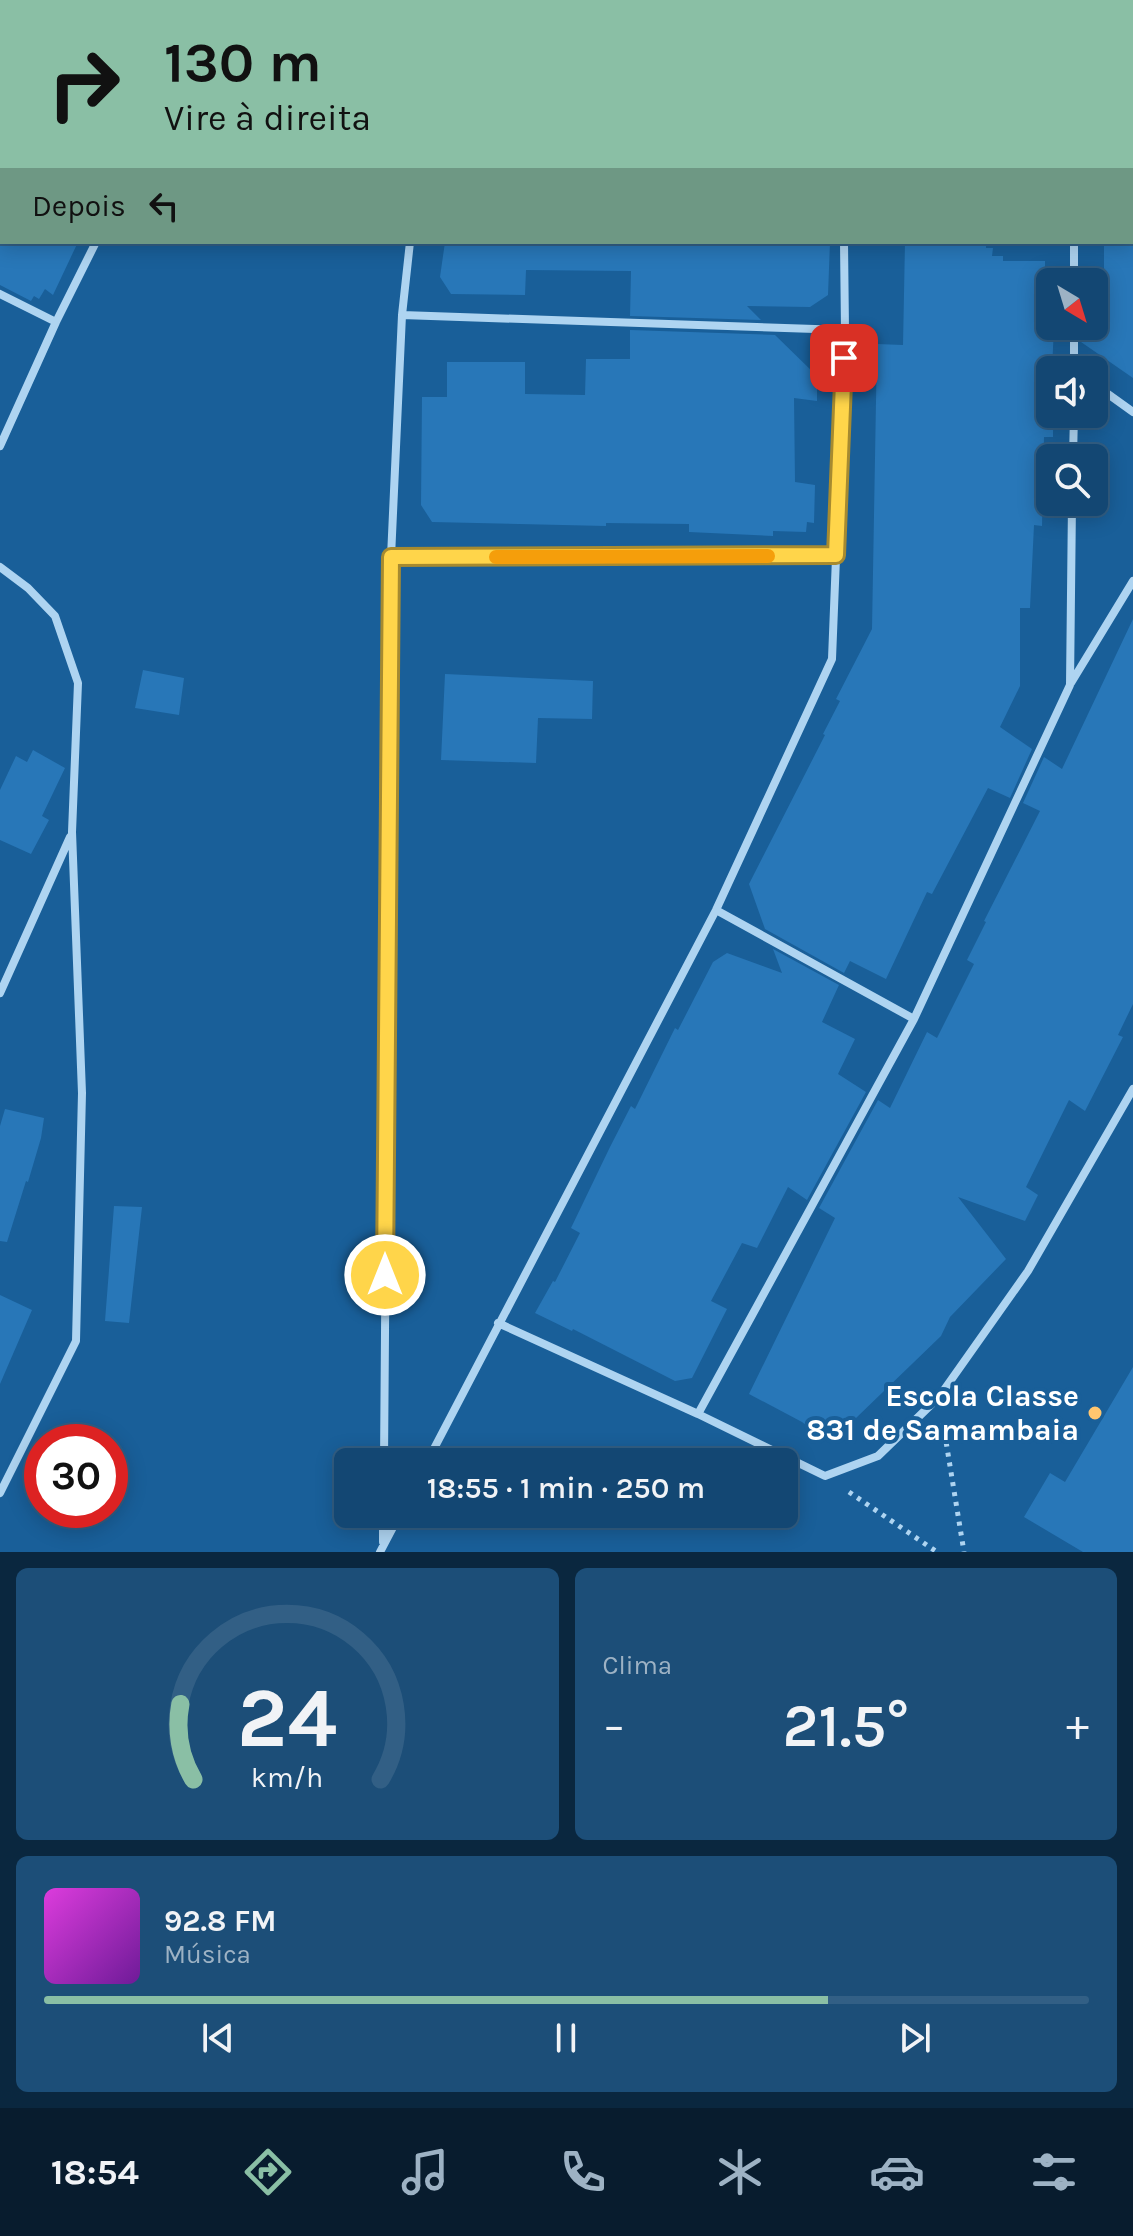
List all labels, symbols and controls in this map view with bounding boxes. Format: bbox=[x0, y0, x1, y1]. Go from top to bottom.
text: 130 m bbox=[164, 30, 322, 95]
icon: right bbox=[32, 32, 136, 136]
text: Vire à direita bbox=[164, 97, 371, 139]
icon: left bbox=[142, 184, 186, 228]
text: Depois bbox=[32, 188, 126, 224]
north arrow bbox=[1036, 268, 1108, 340]
map controls bbox=[1036, 268, 1108, 516]
pin bbox=[810, 324, 878, 392]
icon: arrive bbox=[822, 336, 866, 380]
button: sound bbox=[1036, 356, 1108, 428]
button: search bbox=[1036, 444, 1108, 516]
position arrow bbox=[343, 1233, 427, 1317]
place label: Escola Classe 831 de Samambaia bbox=[806, 1378, 1079, 1448]
marker: Escola Classe 831 de Samambaia bbox=[1086, 1404, 1104, 1422]
speed limit sign: 30 bbox=[24, 1424, 128, 1528]
text: 18:55 · 1 min · 250 m bbox=[427, 1470, 705, 1506]
text: Clima bbox=[603, 1650, 672, 1681]
text: 24 bbox=[237, 1670, 337, 1767]
text: 21.5° bbox=[783, 1691, 909, 1761]
text: − bbox=[603, 1700, 626, 1751]
text: + bbox=[1066, 1700, 1089, 1751]
text: km/h bbox=[251, 1761, 323, 1794]
text: 92.8 FM bbox=[164, 1903, 277, 1939]
text: Música bbox=[164, 1939, 251, 1970]
icon: previous bbox=[196, 2016, 240, 2060]
icon: pause bbox=[544, 2016, 588, 2060]
icon: next bbox=[893, 2016, 937, 2060]
icon: directions bbox=[240, 2144, 296, 2200]
icon: music bbox=[397, 2144, 453, 2200]
icon: phone bbox=[555, 2144, 611, 2200]
icon: climate bbox=[712, 2144, 768, 2200]
icon: car bbox=[869, 2144, 925, 2200]
icon: filters bbox=[1026, 2144, 1082, 2200]
text: 18:54 bbox=[51, 2151, 139, 2193]

